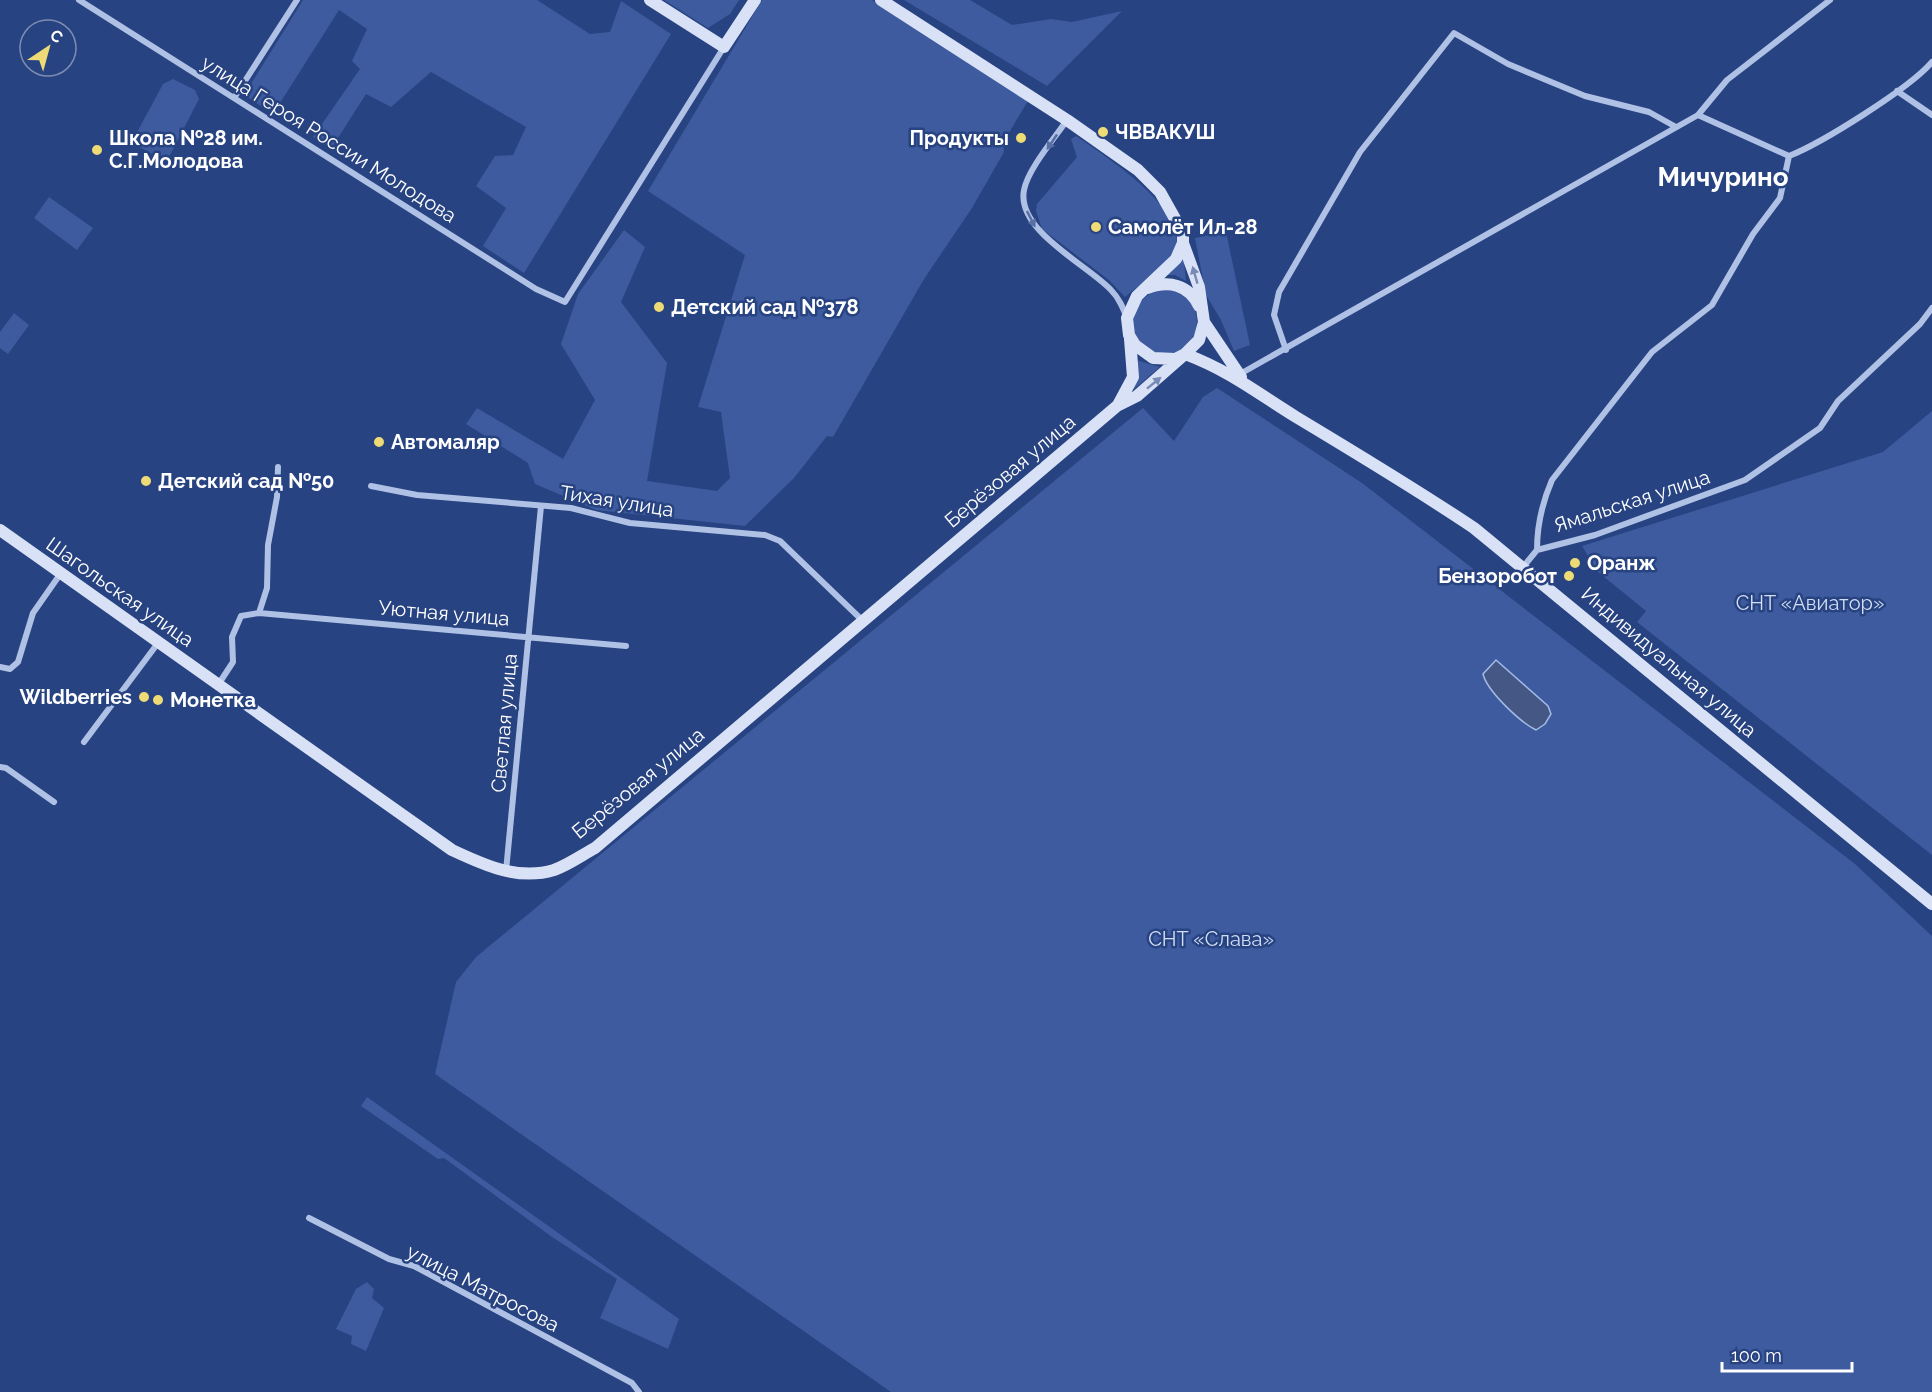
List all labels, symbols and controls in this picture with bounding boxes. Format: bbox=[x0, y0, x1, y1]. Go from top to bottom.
north arrow bbox=[18, 18, 78, 78]
text: С bbox=[46, 25, 67, 47]
street label: улица Героя России Молодова bbox=[197, 50, 461, 228]
place label: ЧВВАКУШ bbox=[1115, 120, 1215, 144]
marker: ЧВВАКУШ bbox=[1096, 125, 1110, 139]
place label: Школа №28 им. С.Г.Молодова bbox=[109, 126, 263, 173]
place label: Продукты bbox=[909, 126, 1009, 150]
marker: Продукты bbox=[1014, 131, 1028, 145]
one-way arrow bbox=[1046, 134, 1057, 151]
marker: Школа №28 им. С.Г.Молодова bbox=[90, 143, 104, 157]
district label: Мичурино bbox=[1658, 162, 1788, 192]
one-way arrow bbox=[1026, 210, 1036, 227]
place label: Самолёт Ил-28 bbox=[1108, 215, 1258, 239]
marker: Самолёт Ил-28 bbox=[1089, 220, 1103, 234]
one-way arrow bbox=[1190, 266, 1200, 284]
place label: Детский сад №378 bbox=[671, 295, 858, 319]
marker: Детский сад №378 bbox=[652, 300, 666, 314]
one-way arrow bbox=[1146, 378, 1161, 390]
street label: Берёзовая улица bbox=[940, 409, 1080, 533]
place label: Автомаляр bbox=[391, 430, 500, 454]
marker: Автомаляр bbox=[372, 435, 386, 449]
street label: Ямальская улица bbox=[1551, 464, 1713, 538]
place label: Детский сад №50 bbox=[158, 469, 334, 493]
marker: Детский сад №50 bbox=[139, 474, 153, 488]
street label: Тихая улица bbox=[558, 480, 676, 522]
street label: Шагольская улица bbox=[42, 532, 198, 652]
place label: Оранж bbox=[1587, 551, 1655, 575]
marker: Оранж bbox=[1568, 556, 1582, 570]
place label: Бензоробот bbox=[1438, 564, 1557, 588]
marker: Бензоробот bbox=[1562, 569, 1576, 583]
street label: Индивидуальная улица bbox=[1577, 582, 1761, 742]
park label: СНТ «Авиатор» bbox=[1736, 591, 1884, 615]
street label: Уютная улица bbox=[377, 595, 511, 631]
street label: Светлая улица bbox=[486, 652, 522, 794]
place label: Wildberries bbox=[20, 685, 132, 709]
place label: Монетка bbox=[170, 688, 256, 712]
marker: Wildberries bbox=[137, 690, 151, 704]
marker: Монетка bbox=[151, 693, 165, 707]
street label: Берёзовая улица bbox=[567, 722, 709, 844]
park label: СНТ «Слава» bbox=[1148, 927, 1274, 951]
street label: улица Матросова bbox=[403, 1239, 563, 1337]
scale bar bbox=[1722, 1335, 1852, 1373]
text: 100 m bbox=[1731, 1345, 1782, 1366]

